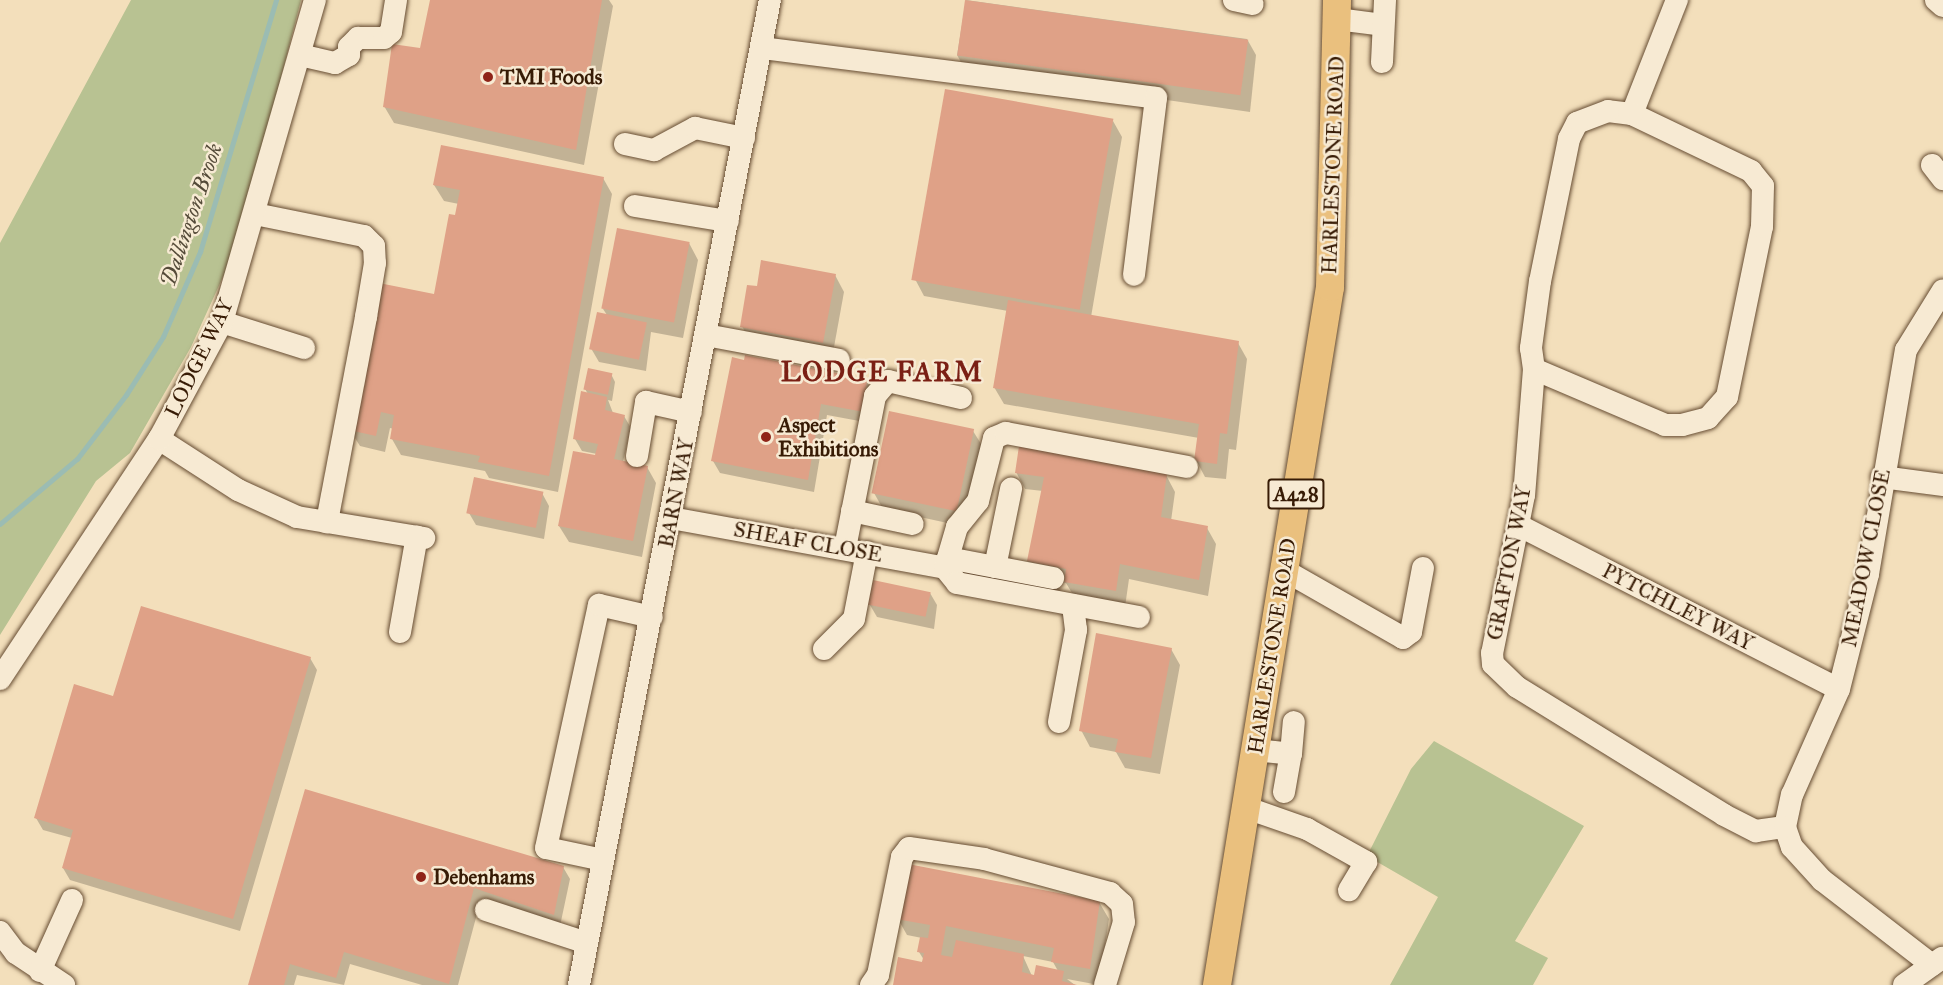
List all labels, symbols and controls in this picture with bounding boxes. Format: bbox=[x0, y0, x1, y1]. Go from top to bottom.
street label: HARLESTONE ROAD bbox=[1317, 56, 1349, 274]
place label: TMI Foods bbox=[500, 64, 603, 90]
marker: TMI Foods bbox=[481, 70, 495, 84]
water label: Dallington Brook bbox=[154, 140, 228, 290]
street label: LODGE WAY bbox=[159, 295, 239, 421]
district label: LODGE FARM bbox=[781, 356, 983, 388]
place label: Aspect Exhibitions bbox=[778, 412, 878, 462]
marker: Aspect Exhibitions bbox=[759, 430, 773, 444]
street label: BARN WAY bbox=[653, 436, 699, 550]
street label: MEADOW CLOSE bbox=[1836, 467, 1896, 649]
road number: A428 bbox=[1266, 477, 1326, 511]
street label: GRAFTON WAY bbox=[1482, 484, 1536, 642]
street label: SHEAF CLOSE bbox=[732, 517, 884, 567]
street label: HARLESTONE ROAD bbox=[1243, 536, 1301, 756]
street label: PYTCHLEY WAY bbox=[1598, 558, 1758, 656]
place label: Debenhams bbox=[433, 864, 534, 890]
marker: Debenhams bbox=[414, 870, 428, 884]

